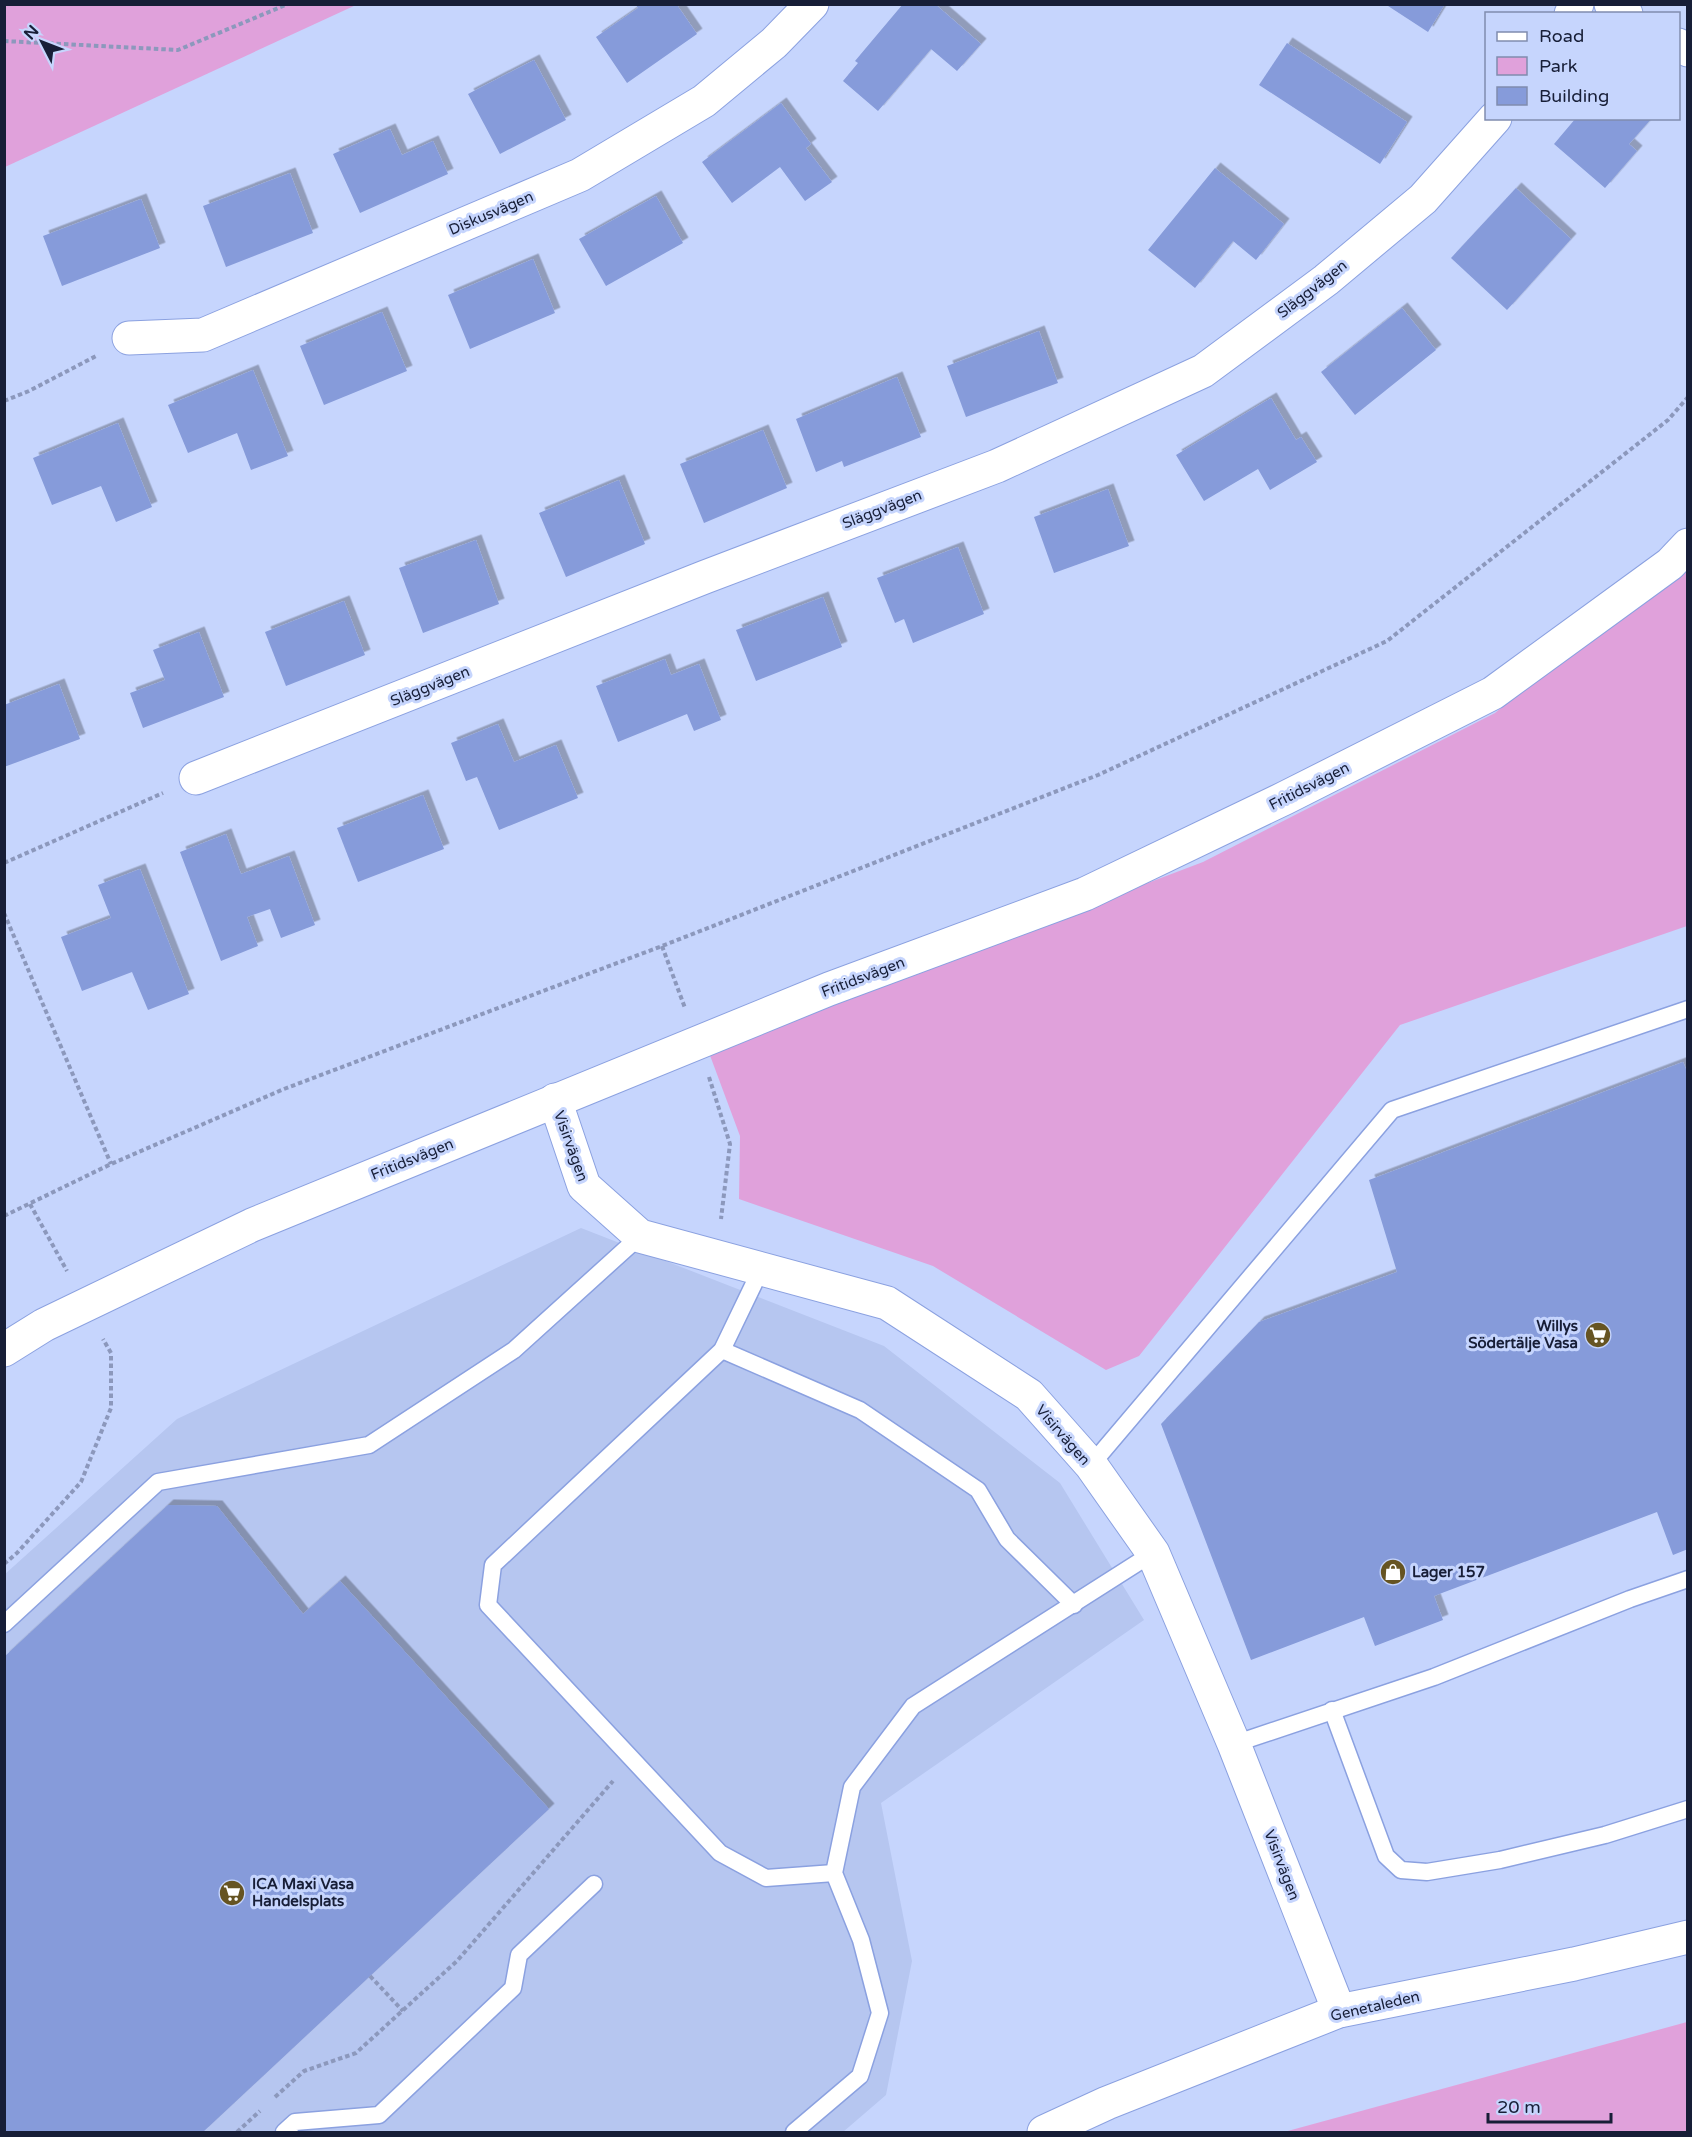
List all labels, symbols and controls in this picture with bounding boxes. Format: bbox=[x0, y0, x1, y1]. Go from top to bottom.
north arrow bbox=[12, 12, 72, 72]
legend bbox=[1485, 12, 1680, 120]
text: N bbox=[20, 21, 43, 44]
text: Road bbox=[1539, 25, 1584, 47]
text: Park bbox=[1539, 55, 1578, 77]
text: Building bbox=[1539, 85, 1609, 107]
street label: Diskusvägen bbox=[446, 187, 536, 239]
street label: Släggvägen bbox=[1274, 256, 1350, 322]
street label: Släggvägen bbox=[840, 486, 924, 532]
street label: Släggvägen bbox=[388, 662, 472, 710]
street label: Fritidsvägen bbox=[1266, 758, 1352, 814]
street label: Fritidsvägen bbox=[819, 953, 907, 1001]
street label: Visirvägen bbox=[550, 1108, 592, 1184]
street label: Fritidsvägen bbox=[368, 1134, 456, 1184]
place label: Willys Södertälje Vasa bbox=[1468, 1317, 1578, 1353]
supermarket icon: Willys Södertälje Vasa bbox=[1583, 1320, 1613, 1350]
street label: Visirvägen bbox=[1032, 1401, 1094, 1469]
shop icon: Lager 157 bbox=[1378, 1557, 1408, 1587]
place label: Lager 157 bbox=[1412, 1563, 1485, 1582]
street label: Visirvägen bbox=[1260, 1827, 1304, 1903]
place label: ICA Maxi Vasa Handelsplats bbox=[252, 1875, 354, 1911]
supermarket icon: ICA Maxi Vasa Handelsplats bbox=[217, 1878, 247, 1908]
street label: Genetaleden bbox=[1329, 1987, 1421, 2025]
scale bar bbox=[1488, 2086, 1611, 2124]
text: 20 m bbox=[1497, 2096, 1541, 2118]

